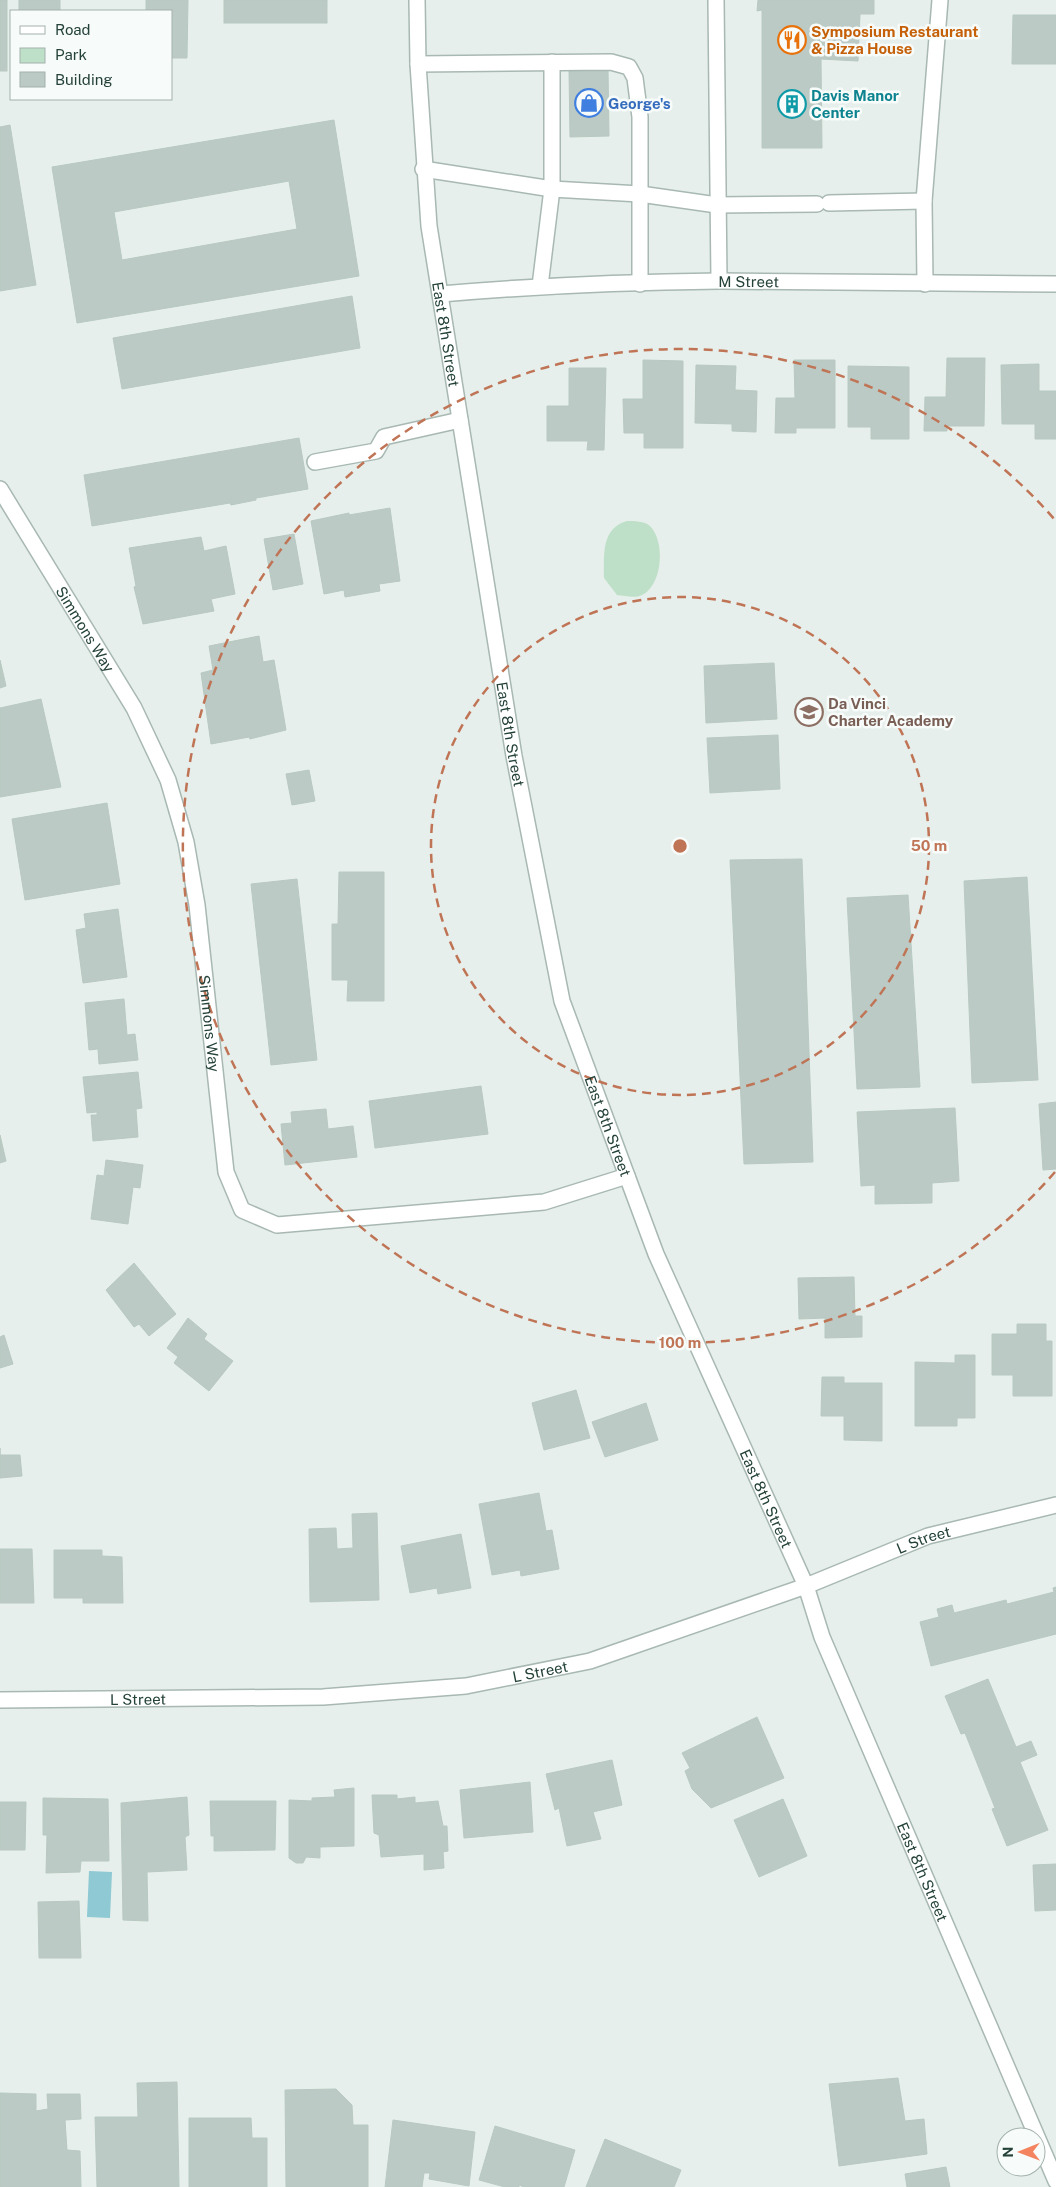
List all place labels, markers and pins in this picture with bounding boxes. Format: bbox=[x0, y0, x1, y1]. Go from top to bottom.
place label: Symposium Restaurant & Pizza House bbox=[811, 23, 978, 57]
restaurant icon: Symposium Restaurant & Pizza House bbox=[777, 25, 807, 55]
place label: Davis Manor Center bbox=[811, 87, 899, 121]
shop icon: George's bbox=[574, 88, 604, 118]
building icon: Davis Manor Center bbox=[777, 89, 807, 119]
place label: George's bbox=[608, 95, 671, 112]
place label: Da Vinci Charter Academy bbox=[828, 695, 954, 729]
school or university icon: Da Vinci Charter Academy bbox=[794, 697, 824, 727]
centre of rings bbox=[671, 837, 689, 855]

